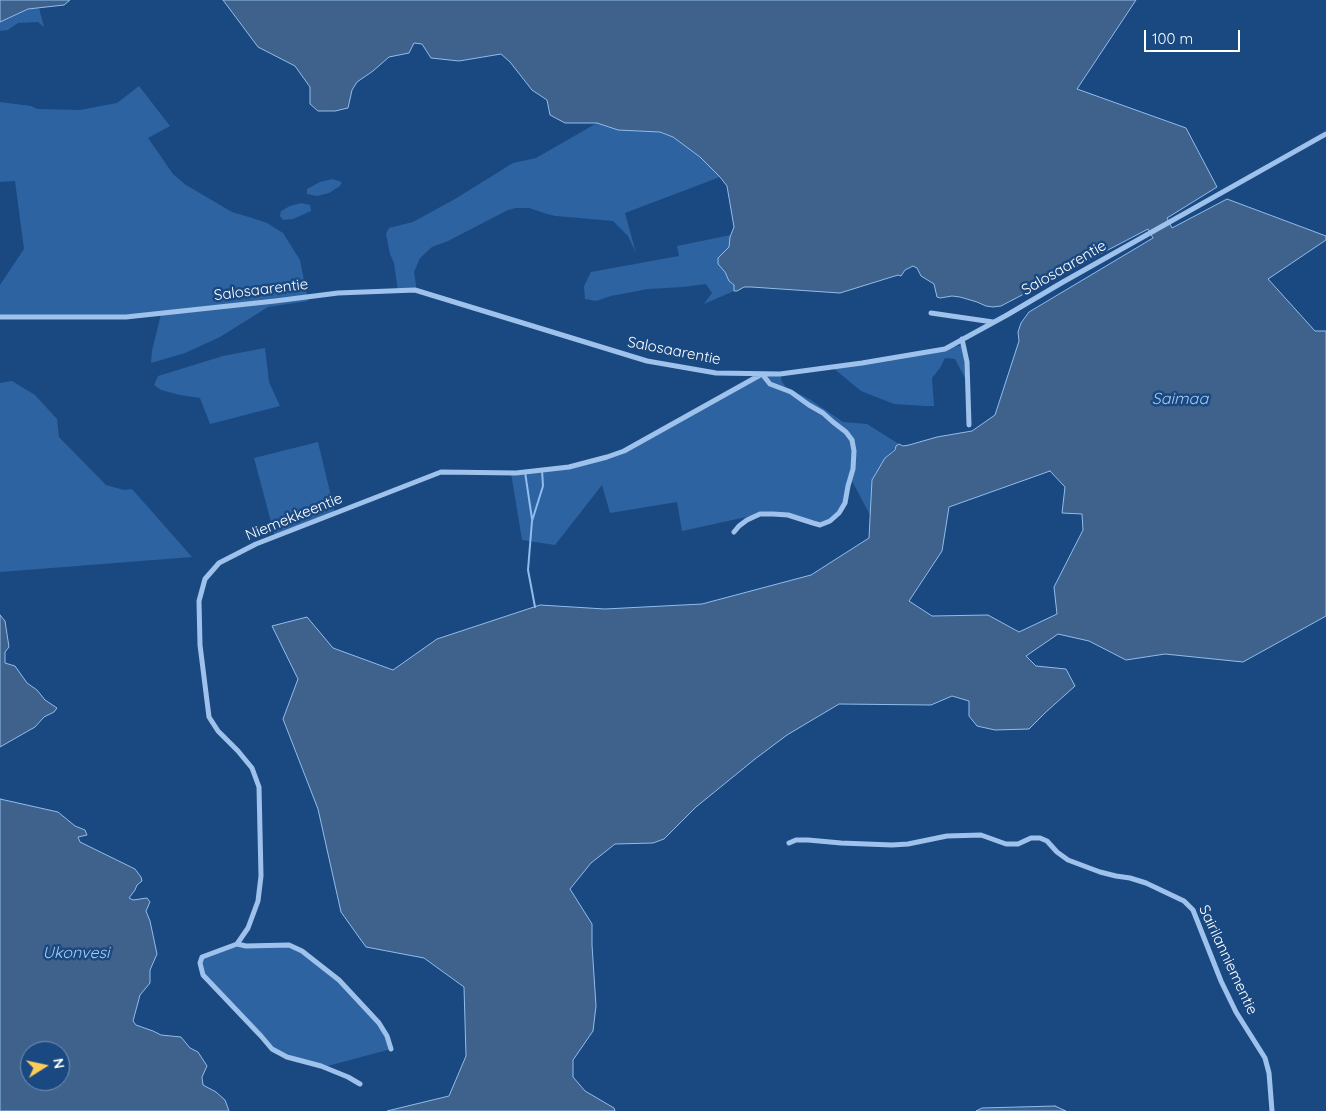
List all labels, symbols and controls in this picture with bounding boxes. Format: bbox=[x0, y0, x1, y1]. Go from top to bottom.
scale bar bbox=[1146, 20, 1242, 52]
text: 100 m bbox=[1152, 29, 1193, 48]
street label: Salosaarentie bbox=[1018, 237, 1110, 299]
street label: Salosaarentie bbox=[213, 275, 309, 305]
street label: Salosaarentie bbox=[626, 333, 722, 369]
water label: Saimaa bbox=[1152, 389, 1208, 409]
street label: Niemekkeentie bbox=[243, 489, 345, 545]
street label: Sairilanniementie bbox=[1195, 902, 1261, 1018]
water label: Ukonvesi bbox=[43, 943, 109, 963]
north arrow bbox=[20, 1041, 70, 1091]
text: N bbox=[49, 1057, 69, 1070]

